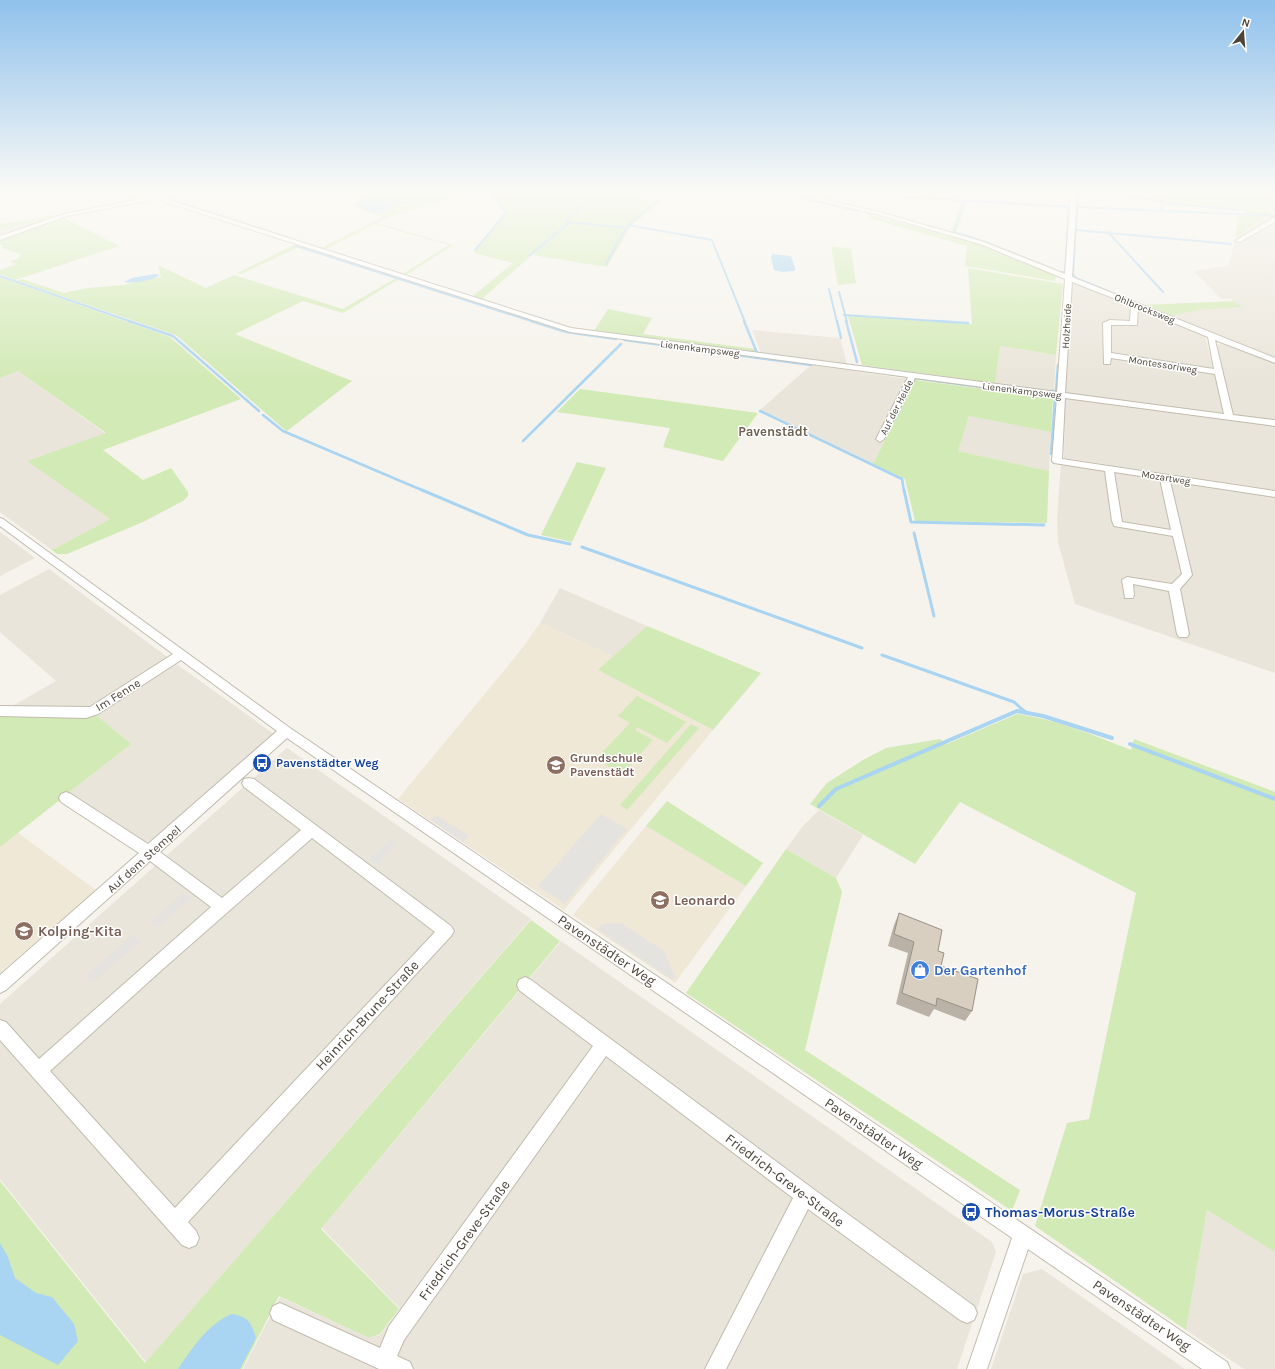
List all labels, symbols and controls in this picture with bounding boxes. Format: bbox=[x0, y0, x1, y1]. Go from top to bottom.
north arrow bbox=[1223, 12, 1263, 52]
text: N bbox=[1240, 16, 1251, 30]
street label: Ohlbrocksweg bbox=[1113, 291, 1177, 327]
street label: Holzheide bbox=[1060, 303, 1074, 349]
street label: Lienenkampsweg bbox=[660, 338, 740, 360]
street label: Montessoriweg bbox=[1128, 354, 1198, 376]
street label: Auf der Heide bbox=[878, 378, 916, 437]
street label: Lienenkampsweg bbox=[982, 380, 1062, 402]
district label: Pavenstädt bbox=[738, 424, 808, 439]
street label: Mozartweg bbox=[1140, 468, 1192, 488]
street label: Im Fenne bbox=[93, 676, 143, 714]
place label: Grundschule Pavenstädt bbox=[570, 751, 643, 779]
bus stop icon: Pavenstädter Weg bbox=[251, 752, 273, 774]
school or university icon: Grundschule Pavenstädt bbox=[545, 754, 567, 776]
place label: Pavenstädter Weg bbox=[276, 756, 379, 770]
street label: Auf dem Stempel bbox=[104, 822, 184, 896]
school or university icon: Leonardo bbox=[649, 889, 671, 911]
place label: Leonardo bbox=[674, 892, 735, 909]
street label: Pavenstädter Weg bbox=[554, 911, 659, 990]
school or university icon: Kolping-Kita bbox=[13, 920, 35, 942]
place label: Kolping-Kita bbox=[38, 923, 122, 940]
street label: Heinrich-Brune-Straße bbox=[312, 957, 423, 1074]
shop icon: Der Gartenhof bbox=[909, 959, 931, 981]
place label: Der Gartenhof bbox=[934, 962, 1028, 979]
street label: Pavenstädter Weg bbox=[821, 1094, 926, 1173]
street label: Friedrich-Greve-Straße bbox=[722, 1130, 848, 1231]
street label: Friedrich-Greve-Straße bbox=[415, 1177, 514, 1304]
bus stop icon: Thomas-Morus-Straße bbox=[960, 1201, 982, 1223]
place label: Thomas-Morus-Straße bbox=[985, 1204, 1135, 1221]
street label: Pavenstädter Weg bbox=[1089, 1276, 1194, 1355]

